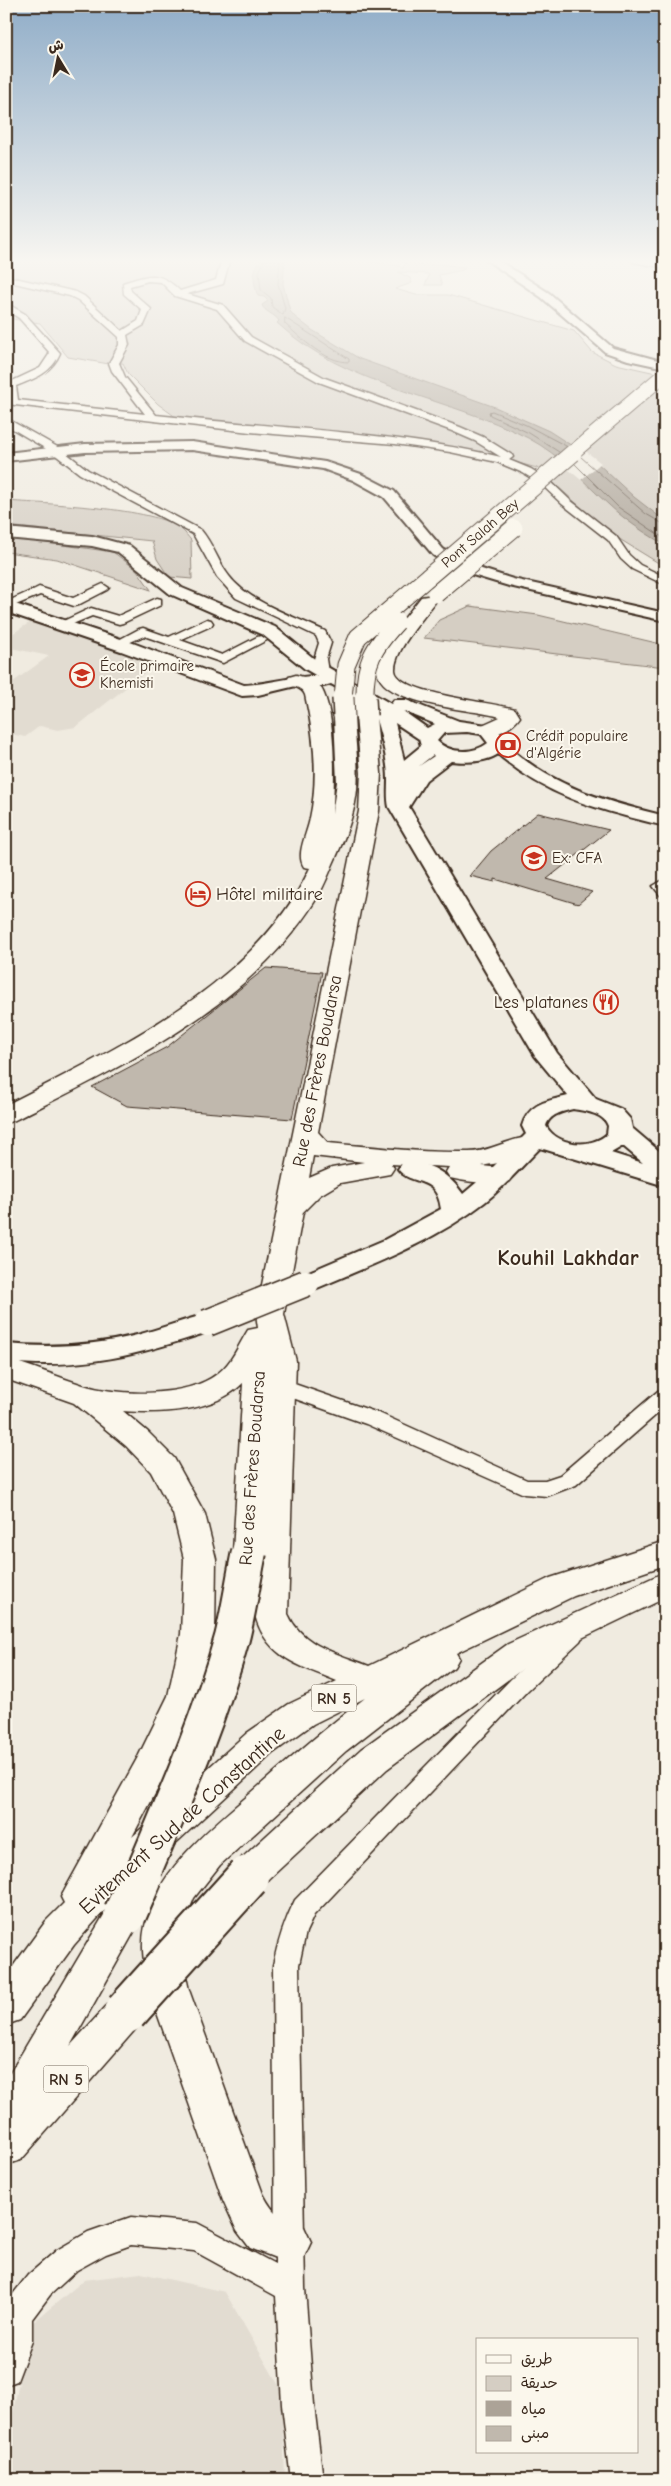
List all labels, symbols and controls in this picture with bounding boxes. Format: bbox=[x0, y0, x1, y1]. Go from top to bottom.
north arrow bbox=[32, 32, 82, 82]
text: ش bbox=[47, 36, 65, 55]
street label: Pont Salah Bey bbox=[438, 494, 523, 572]
place label: École primaire Khemisti bbox=[100, 656, 195, 692]
school or university icon: École primaire Khemisti bbox=[69, 662, 95, 688]
place label: Crédit populaire d'Algérie bbox=[526, 727, 629, 762]
bank icon: Crédit populaire d'Algérie bbox=[495, 732, 521, 758]
school or university icon: Ex: CFA bbox=[521, 845, 547, 871]
place label: Ex: CFA bbox=[552, 849, 603, 867]
hotel icon: Hôtel militaire bbox=[185, 881, 211, 907]
place label: Hôtel militaire bbox=[216, 884, 323, 905]
street label: Rue des Frères Boudarsa bbox=[289, 973, 346, 1169]
restaurant icon: Les platanes bbox=[593, 989, 619, 1015]
place label: Les platanes bbox=[494, 992, 588, 1013]
district label: Kouhil Lakhdar bbox=[497, 1245, 639, 1271]
street label: Rue des Frères Boudarsa bbox=[235, 1370, 270, 1566]
road number: RN 5 bbox=[312, 1685, 356, 1712]
street label: Evitement Sud de Constantine bbox=[74, 1721, 290, 1919]
road number: RN 5 bbox=[44, 2066, 88, 2092]
legend bbox=[476, 2338, 638, 2454]
text: طريق bbox=[521, 2350, 553, 2368]
text: حديقة bbox=[521, 2374, 558, 2392]
text: مياه bbox=[521, 2400, 546, 2418]
text: مبنى bbox=[521, 2424, 549, 2443]

